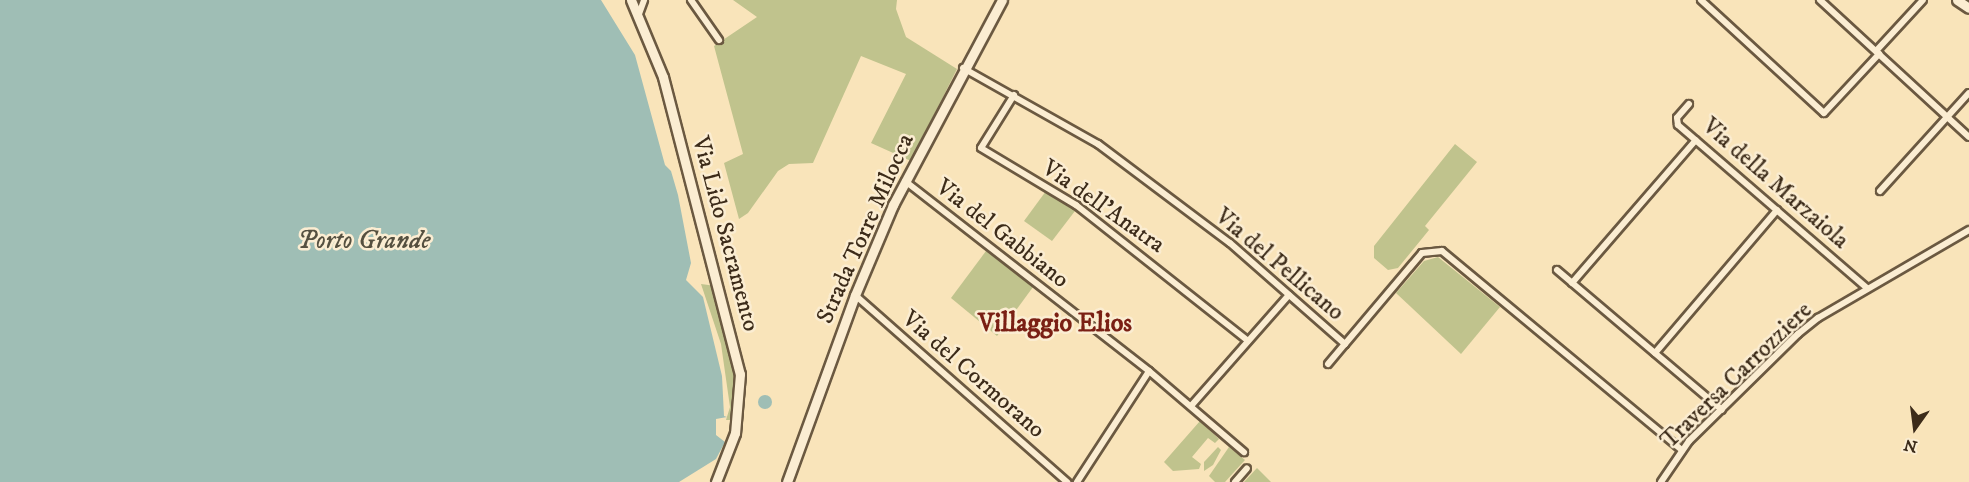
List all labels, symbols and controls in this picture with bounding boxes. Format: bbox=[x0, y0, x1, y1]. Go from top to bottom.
street label: Via della Marzaiola bbox=[1696, 112, 1854, 256]
street label: Strada Torre Milocca bbox=[811, 130, 921, 328]
street label: Via Lido Sacramento bbox=[685, 133, 765, 335]
street label: Via dell'Anatra bbox=[1036, 154, 1170, 260]
street label: Via del Gabbiano bbox=[930, 173, 1074, 295]
street label: Via del Pellicano bbox=[1209, 203, 1349, 327]
water label: Porto Grande bbox=[298, 225, 430, 257]
street label: Traversa Carrozziere bbox=[1655, 297, 1819, 455]
street label: Via del Cormorano bbox=[896, 305, 1050, 445]
district label: Villaggio Elios bbox=[978, 308, 1132, 340]
north arrow bbox=[1885, 398, 1945, 458]
text: N bbox=[1902, 434, 1919, 457]

